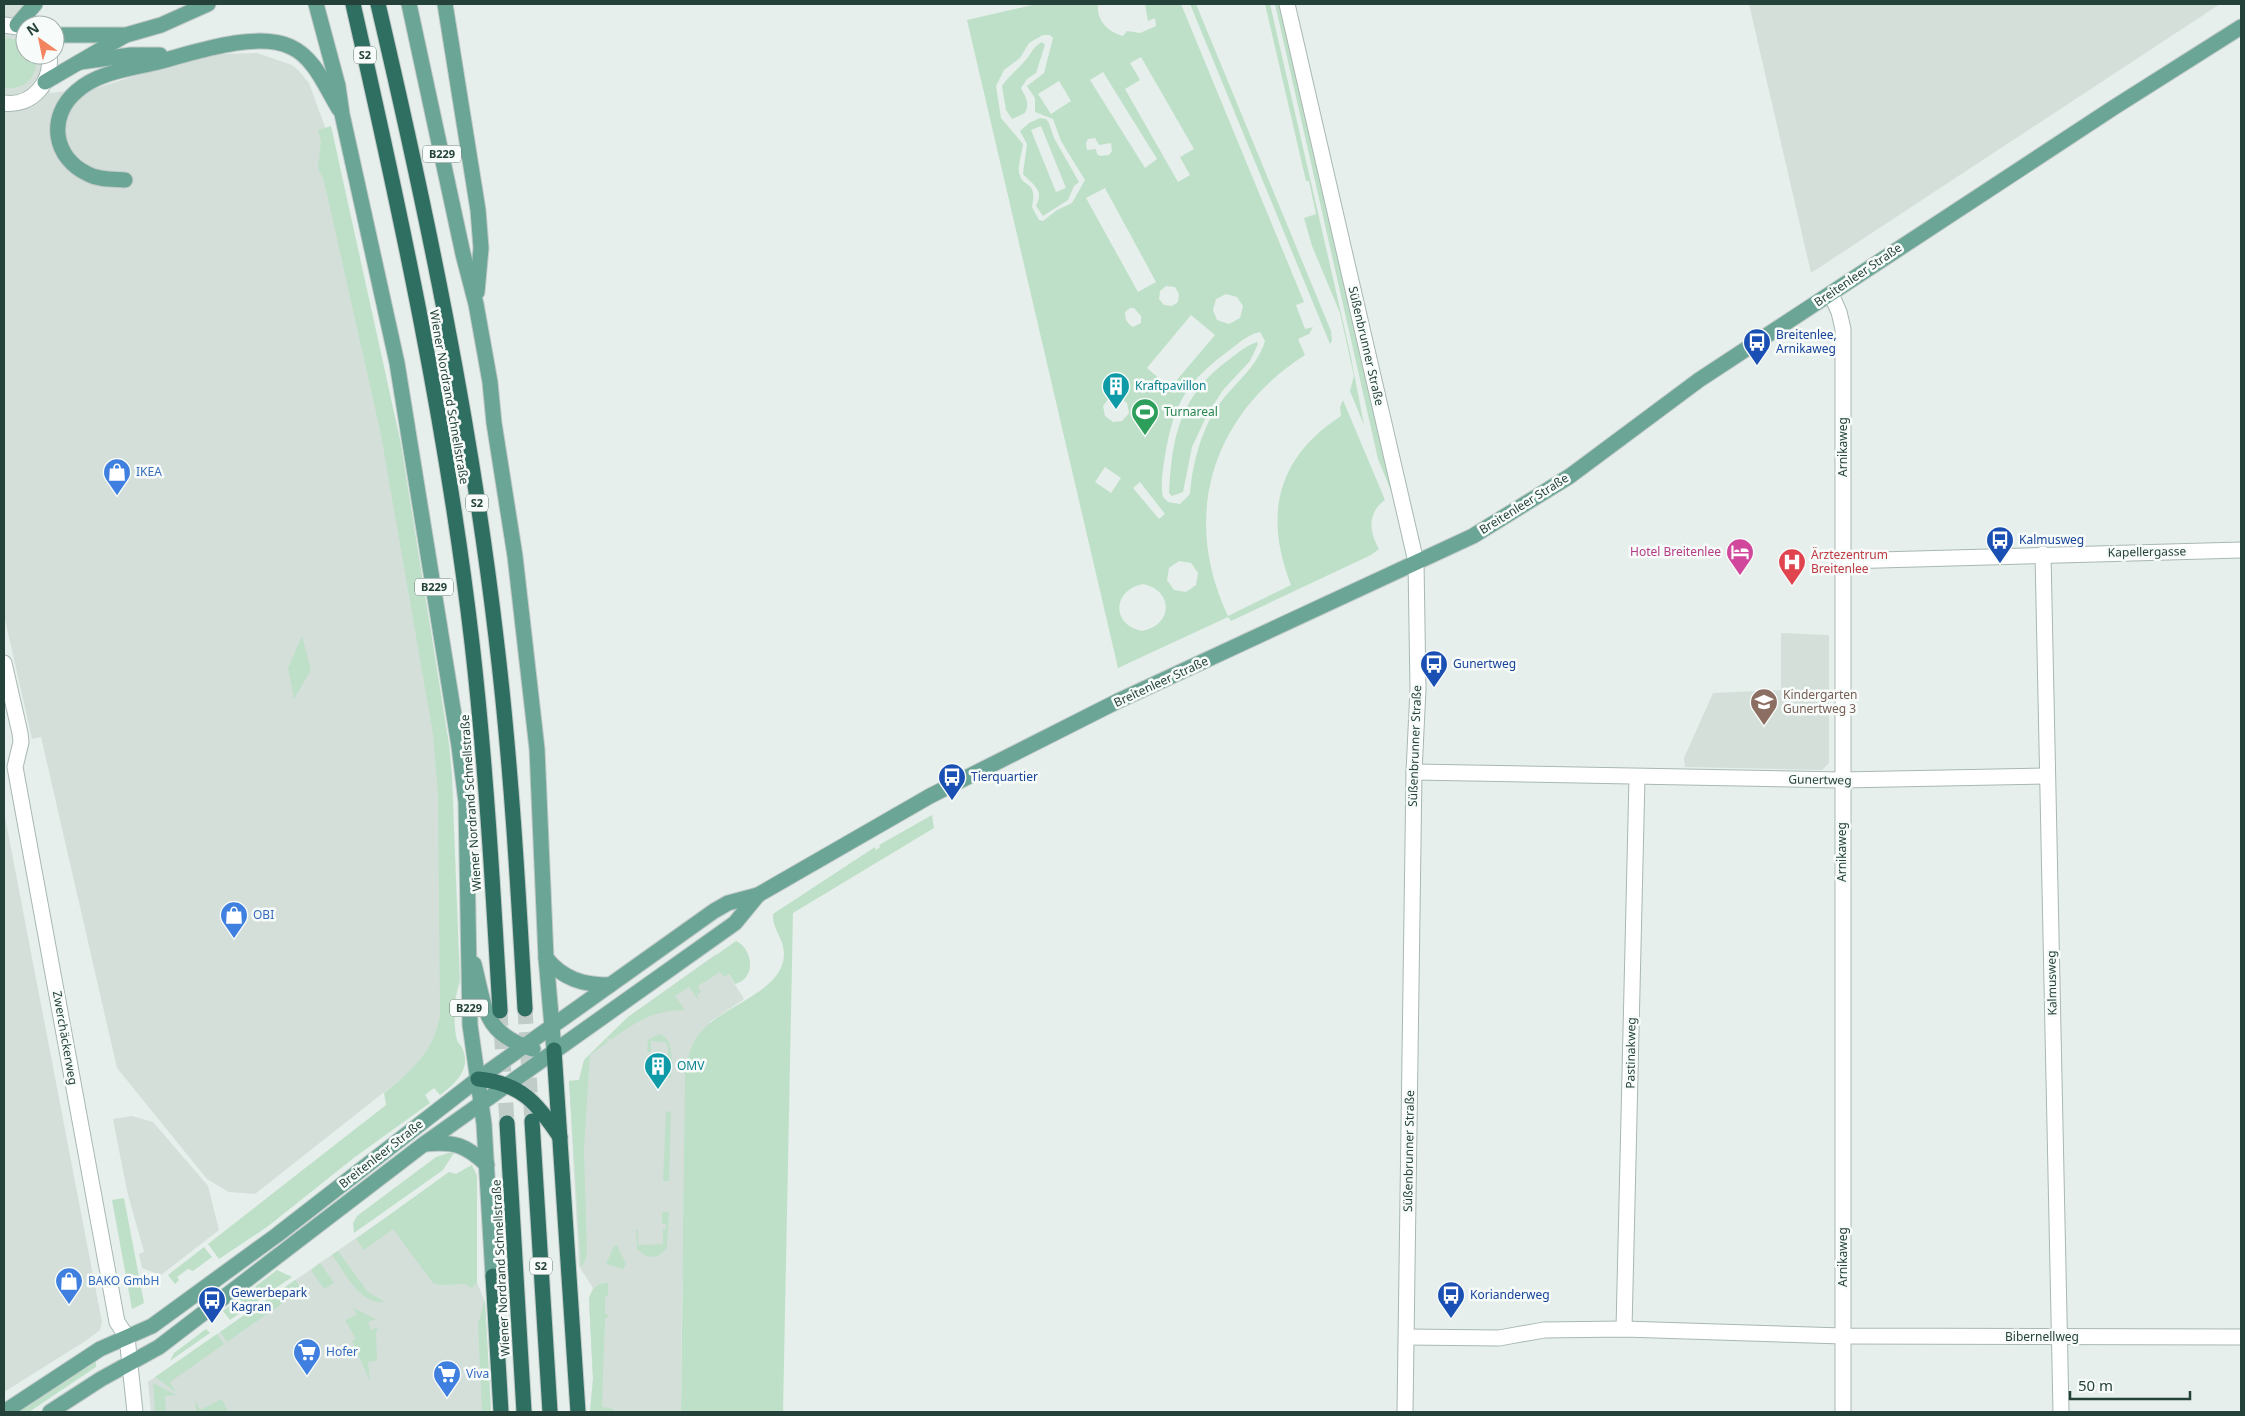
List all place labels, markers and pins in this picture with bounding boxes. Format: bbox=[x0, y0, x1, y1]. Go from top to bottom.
place label: Breitenlee, Arnikaweg bbox=[1776, 326, 1837, 357]
bus stop icon: Breitenlee, Arnikaweg bbox=[1742, 327, 1772, 366]
building icon: Kraftpavillon bbox=[1101, 371, 1131, 410]
place label: Kraftpavillon bbox=[1135, 377, 1207, 394]
sports icon: Turnareal bbox=[1130, 397, 1160, 436]
place label: Turnareal bbox=[1164, 403, 1218, 420]
shop icon: IKEA bbox=[102, 457, 132, 496]
place label: IKEA bbox=[136, 463, 162, 480]
bus stop icon: Kalmusweg bbox=[1985, 525, 2015, 564]
place label: Kalmusweg bbox=[2019, 531, 2084, 548]
hotel icon: Hotel Breitenlee bbox=[1725, 537, 1755, 576]
place label: Hotel Breitenlee bbox=[1630, 543, 1721, 560]
place label: Ärztezentrum Breitenlee bbox=[1811, 546, 1888, 577]
hospital icon: Ärztezentrum Breitenlee bbox=[1777, 547, 1807, 586]
bus stop icon: Gunertweg bbox=[1419, 649, 1449, 688]
place label: Gunertweg bbox=[1453, 655, 1516, 672]
place label: Kindergarten Gunertweg 3 bbox=[1783, 686, 1858, 717]
school or university icon: Kindergarten Gunertweg 3 bbox=[1749, 687, 1779, 726]
bus stop icon: Tierquartier bbox=[937, 762, 967, 801]
place label: Tierquartier bbox=[971, 768, 1038, 785]
shop icon: OBI bbox=[219, 900, 249, 939]
place label: OBI bbox=[253, 906, 274, 923]
building icon: OMV bbox=[643, 1051, 673, 1090]
place label: OMV bbox=[677, 1057, 705, 1074]
shop icon: BAKO GmbH bbox=[54, 1266, 84, 1305]
place label: BAKO GmbH bbox=[88, 1272, 159, 1289]
bus stop icon: Korianderweg bbox=[1436, 1280, 1466, 1319]
place label: Gewerbepark Kagran bbox=[231, 1284, 308, 1315]
bus stop icon: Gewerbepark Kagran bbox=[197, 1285, 227, 1324]
place label: Korianderweg bbox=[1470, 1286, 1550, 1303]
supermarket icon: Hofer bbox=[292, 1337, 322, 1376]
place label: Hofer bbox=[326, 1343, 358, 1360]
supermarket icon: Viva bbox=[432, 1359, 462, 1398]
place label: Viva bbox=[466, 1365, 489, 1382]

